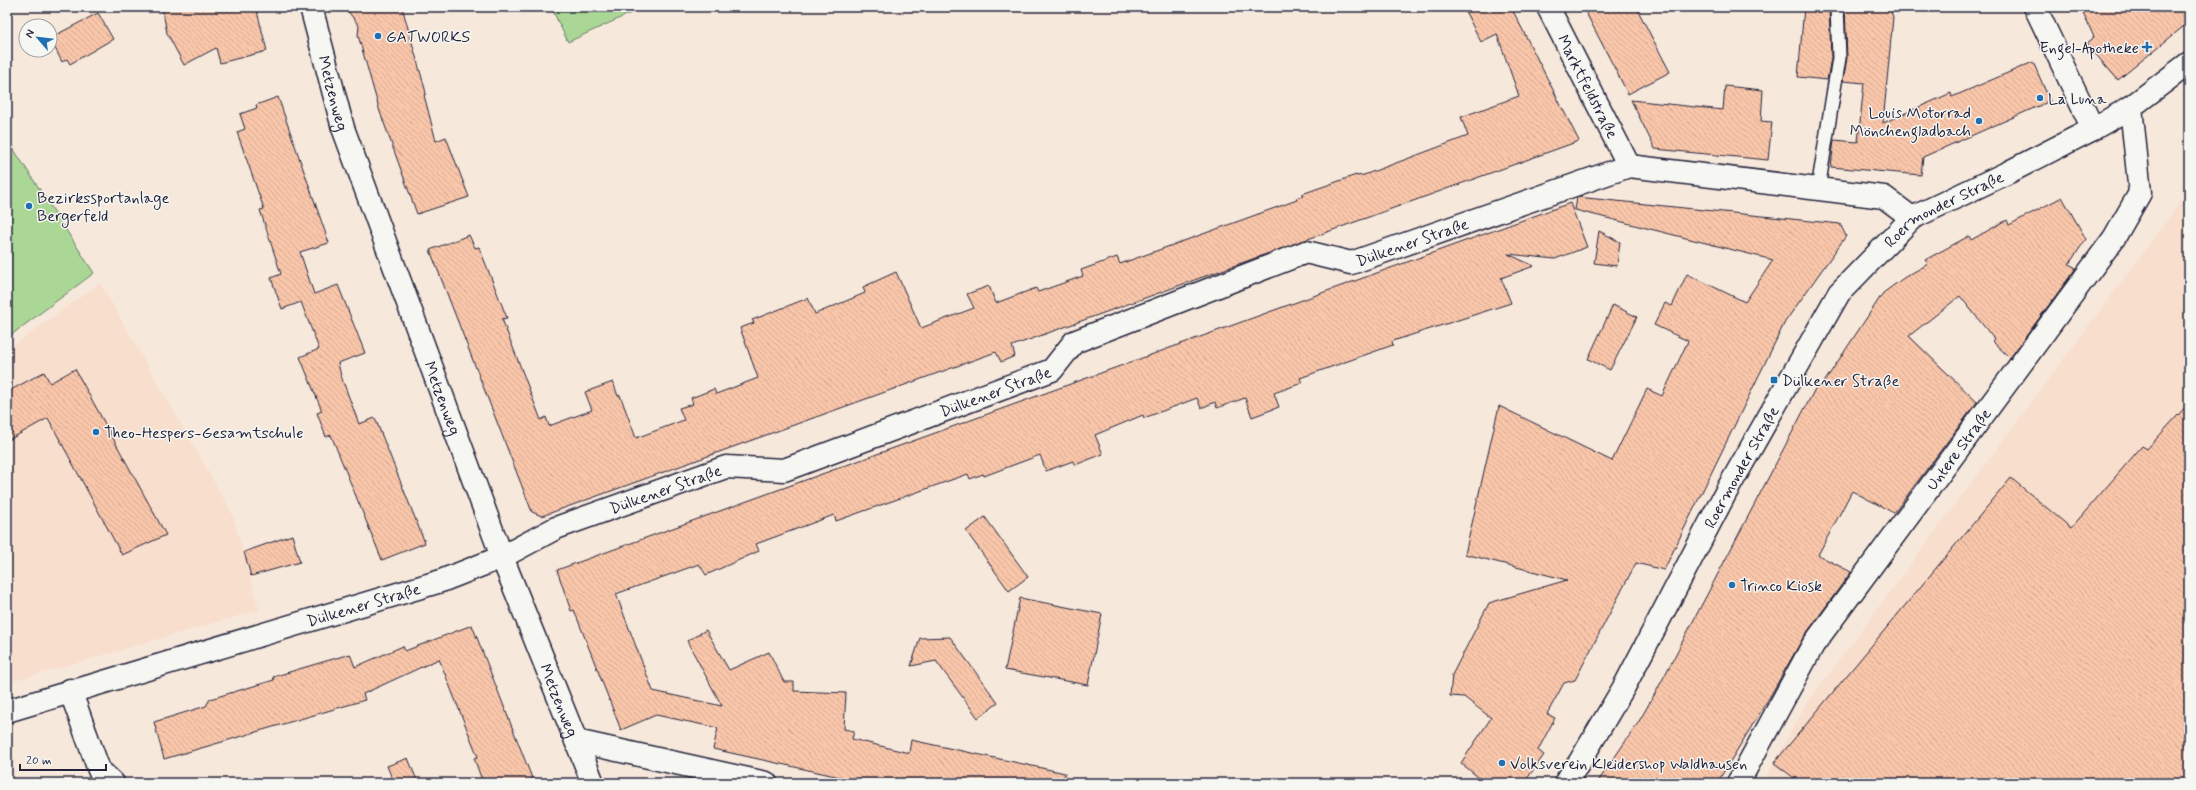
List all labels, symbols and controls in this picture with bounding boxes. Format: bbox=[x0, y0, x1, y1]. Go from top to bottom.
north arrow bbox=[18, 18, 58, 58]
text: N bbox=[22, 27, 38, 40]
place label: GATWORKS bbox=[386, 27, 470, 48]
marker: GATWORKS bbox=[373, 31, 383, 41]
street label: Marktfeldstraße bbox=[1552, 31, 1622, 143]
place label: Engel-Apotheke bbox=[2040, 38, 2139, 60]
marker: Engel-Apotheke bbox=[2142, 42, 2152, 52]
street label: Metzenweg bbox=[312, 53, 352, 134]
place label: La Luna bbox=[2048, 89, 2107, 110]
marker: La Luna bbox=[2035, 93, 2045, 103]
place label: Louis Motorrad Mönchengladbach bbox=[1850, 103, 1971, 143]
marker: Louis Motorrad Mönchengladbach bbox=[1974, 116, 1984, 126]
street label: Roermonder Straße bbox=[1880, 167, 2008, 253]
place label: Bezirkssportanlage Bergerfeld bbox=[37, 188, 169, 228]
marker: Bezirkssportanlage Bergerfeld bbox=[24, 201, 34, 211]
street label: Dülkener Straße bbox=[1354, 214, 1471, 272]
street label: Metzenweg bbox=[418, 359, 465, 439]
street label: Dülkener Straße bbox=[937, 362, 1054, 423]
place label: Dülkener Straße bbox=[1782, 371, 1899, 392]
marker: Dülkener Straße bbox=[1769, 375, 1779, 385]
street label: Roermonder Straße bbox=[1700, 403, 1785, 532]
street label: Untere Straße bbox=[1922, 404, 1997, 495]
place label: Theo-Hespers-Gesamtschule bbox=[104, 423, 304, 444]
marker: Theo-Hespers-Gesamtschule bbox=[91, 427, 101, 437]
street label: Dülkener Straße bbox=[607, 460, 725, 520]
place label: Trinco Kiosk bbox=[1740, 576, 1822, 597]
street label: Dülkener Straße bbox=[305, 579, 423, 633]
marker: Trinco Kiosk bbox=[1727, 580, 1737, 590]
street label: Metzenweg bbox=[534, 661, 582, 741]
scale bar bbox=[20, 746, 106, 772]
text: 20 m bbox=[26, 753, 52, 769]
place label: Volksverein Kleidershop Waldhausen bbox=[1510, 754, 1747, 775]
marker: Volksverein Kleidershop Waldhausen bbox=[1497, 758, 1507, 768]

